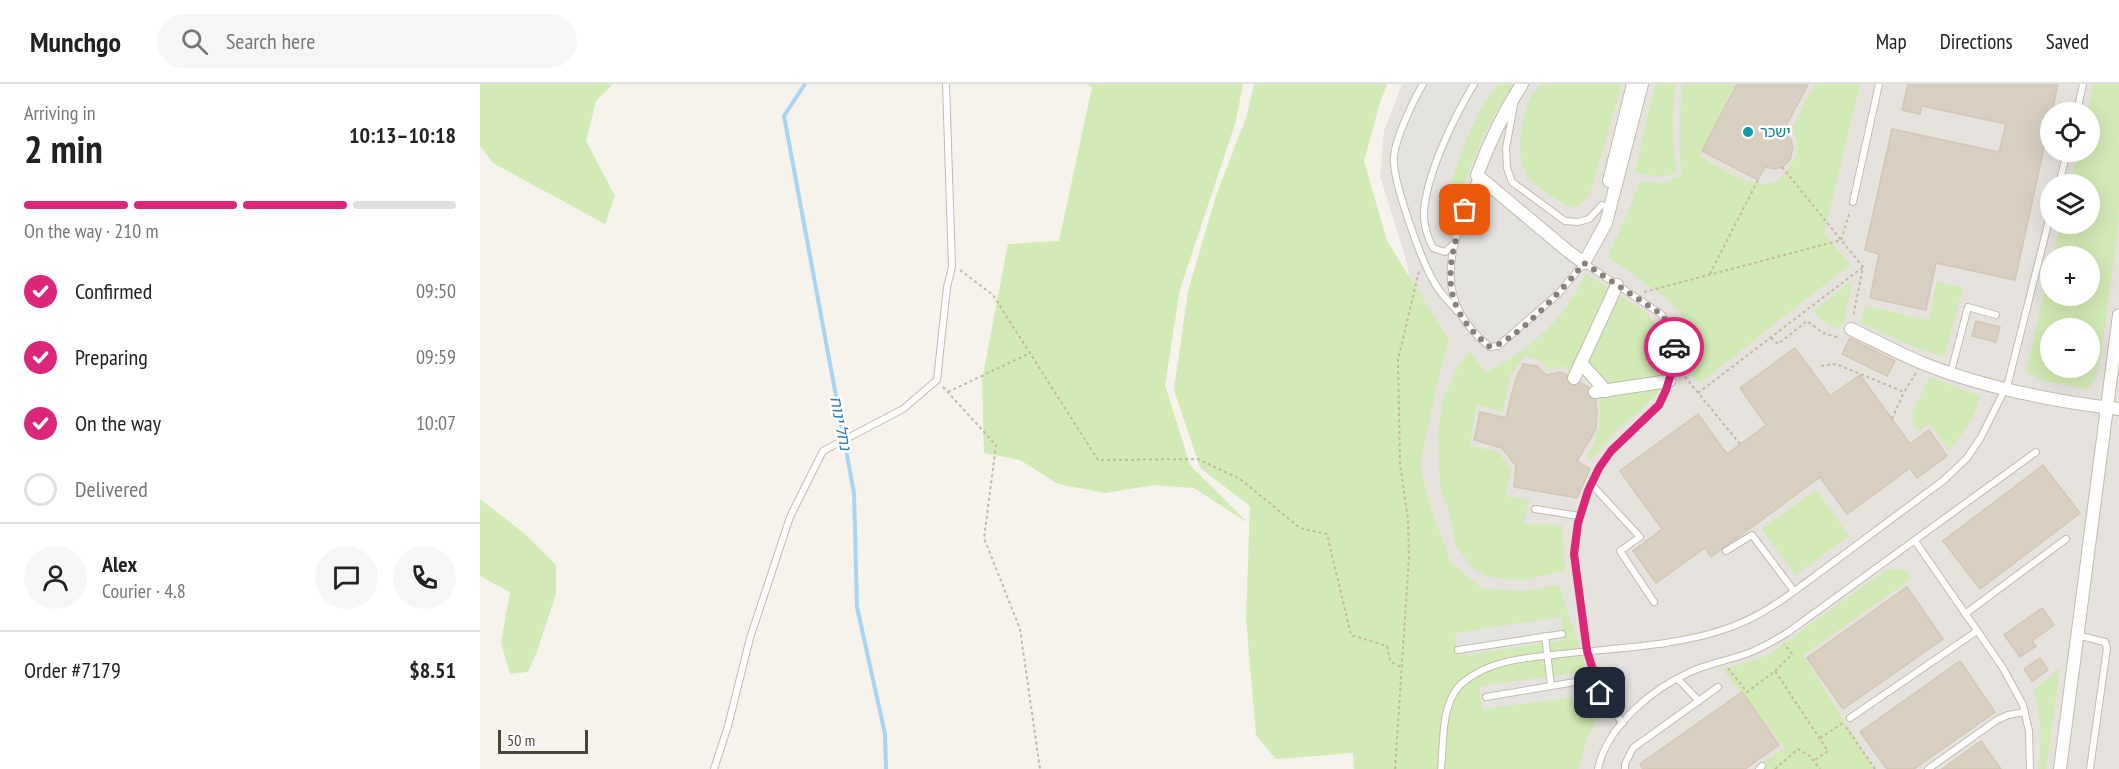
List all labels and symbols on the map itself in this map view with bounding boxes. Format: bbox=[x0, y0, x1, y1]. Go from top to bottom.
place label: ישכר bbox=[1760, 122, 1791, 141]
marker: ישכר bbox=[1741, 125, 1755, 139]
pin bbox=[1439, 184, 1490, 235]
courier bbox=[1644, 317, 1704, 377]
water label: נחל ינוח bbox=[826, 394, 856, 453]
pin bbox=[1574, 667, 1625, 718]
scale bar bbox=[498, 727, 588, 754]

